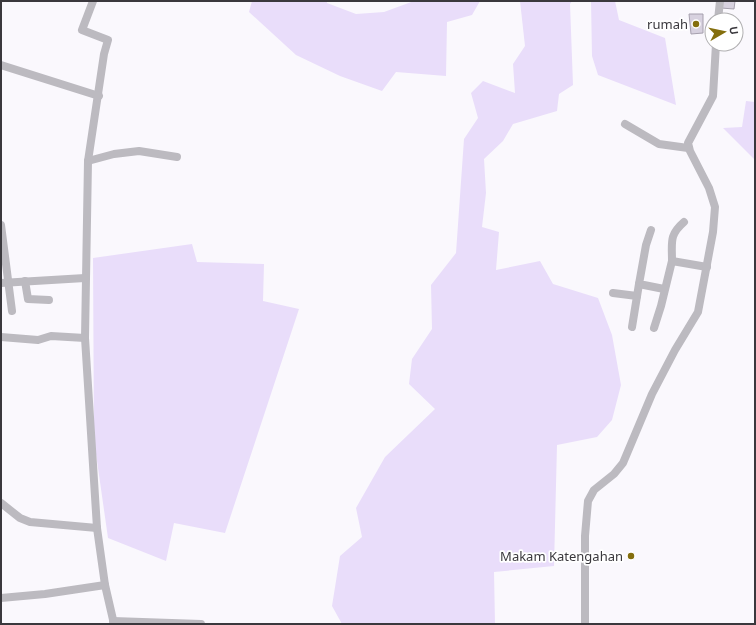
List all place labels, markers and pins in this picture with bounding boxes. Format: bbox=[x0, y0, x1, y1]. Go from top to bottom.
place label: rumah bbox=[647, 15, 688, 33]
marker: rumah bbox=[691, 19, 701, 29]
place label: Makam Katengahan bbox=[500, 547, 623, 565]
marker: Makam Katengahan bbox=[626, 551, 636, 561]

